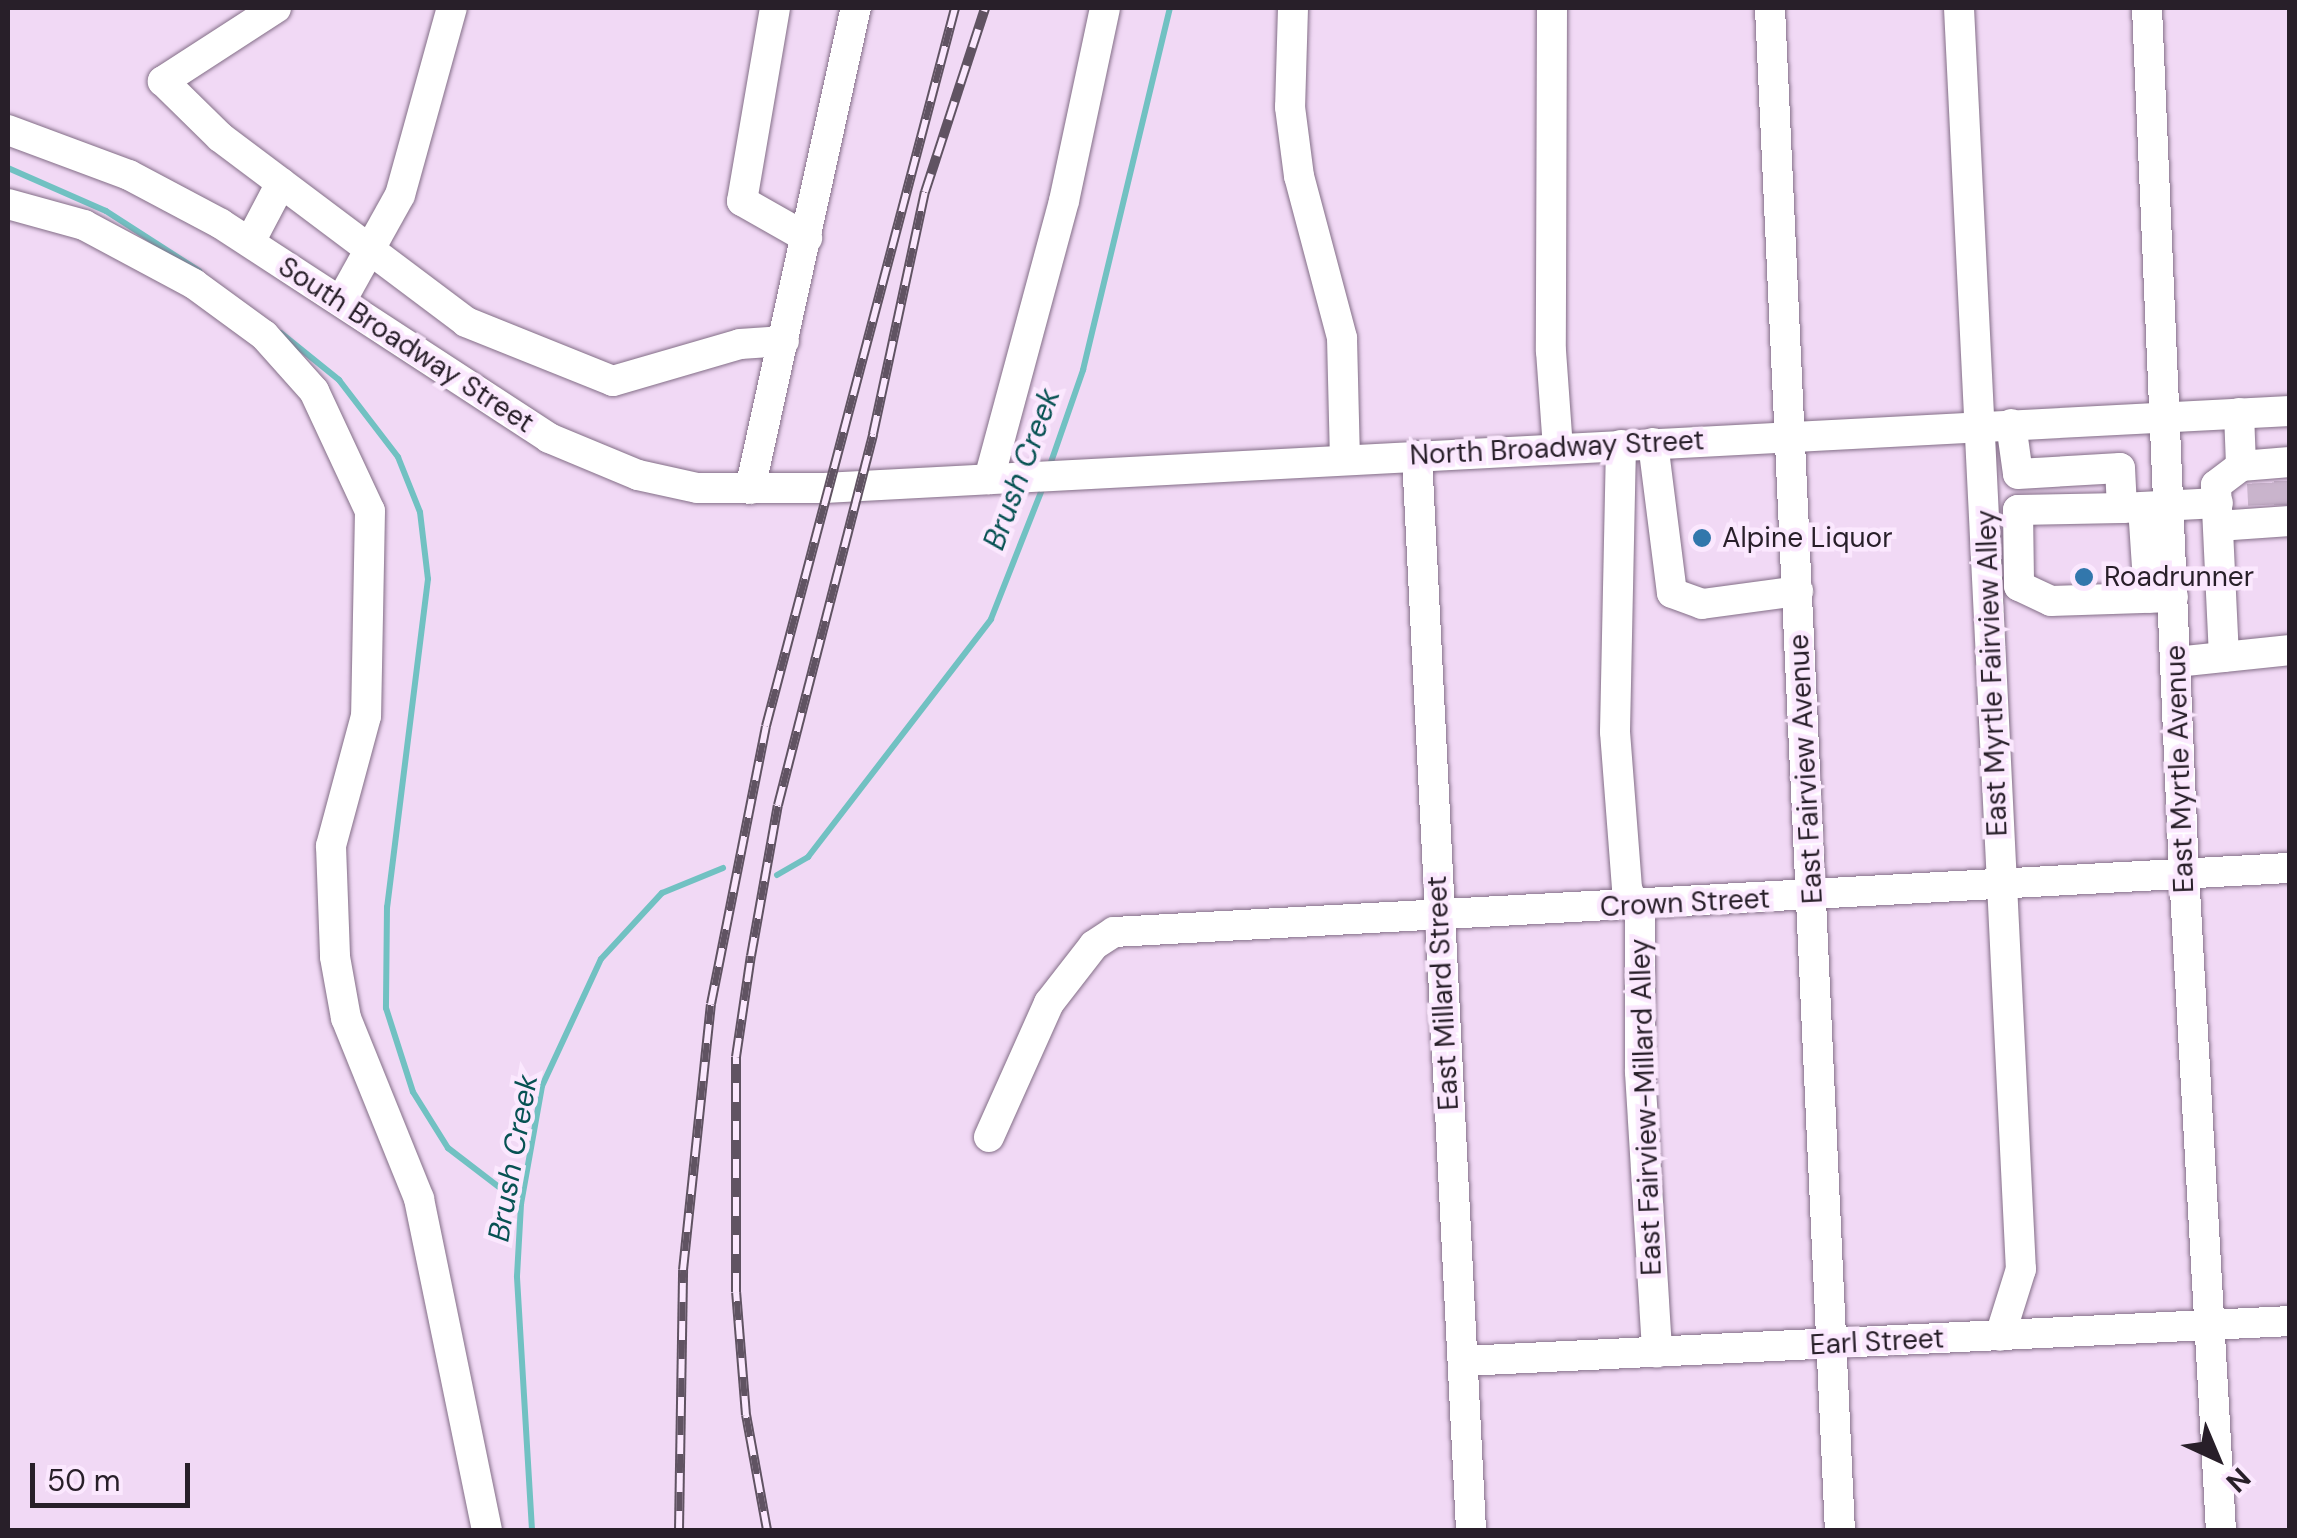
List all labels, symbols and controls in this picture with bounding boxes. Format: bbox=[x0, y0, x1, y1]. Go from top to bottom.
street label: South Broadway Street bbox=[272, 250, 540, 440]
water label: Brush Creek bbox=[976, 383, 1068, 555]
street label: North Broadway Street bbox=[1409, 424, 1705, 472]
street label: East Myrtle Fairview Alley bbox=[1970, 509, 2014, 837]
place label: Alpine Liquor bbox=[1722, 521, 1893, 555]
marker: Alpine Liquor bbox=[1691, 527, 1713, 549]
place label: Roadrunner bbox=[2104, 560, 2254, 594]
marker: Roadrunner bbox=[2073, 566, 2095, 588]
street label: East Fairview Avenue bbox=[1782, 633, 1830, 905]
street label: East Myrtle Avenue bbox=[2159, 644, 2201, 894]
street label: East Millard Street bbox=[1420, 875, 1466, 1111]
street label: Crown Street bbox=[1599, 882, 1771, 924]
street label: East Fairview-Millard Alley bbox=[1623, 938, 1669, 1276]
water label: Brush Creek bbox=[481, 1072, 545, 1244]
street label: Earl Street bbox=[1809, 1322, 1945, 1362]
north arrow bbox=[2167, 1408, 2267, 1508]
scale bar bbox=[35, 1443, 195, 1505]
text: N bbox=[2218, 1460, 2258, 1500]
text: 50 m bbox=[47, 1461, 121, 1500]

